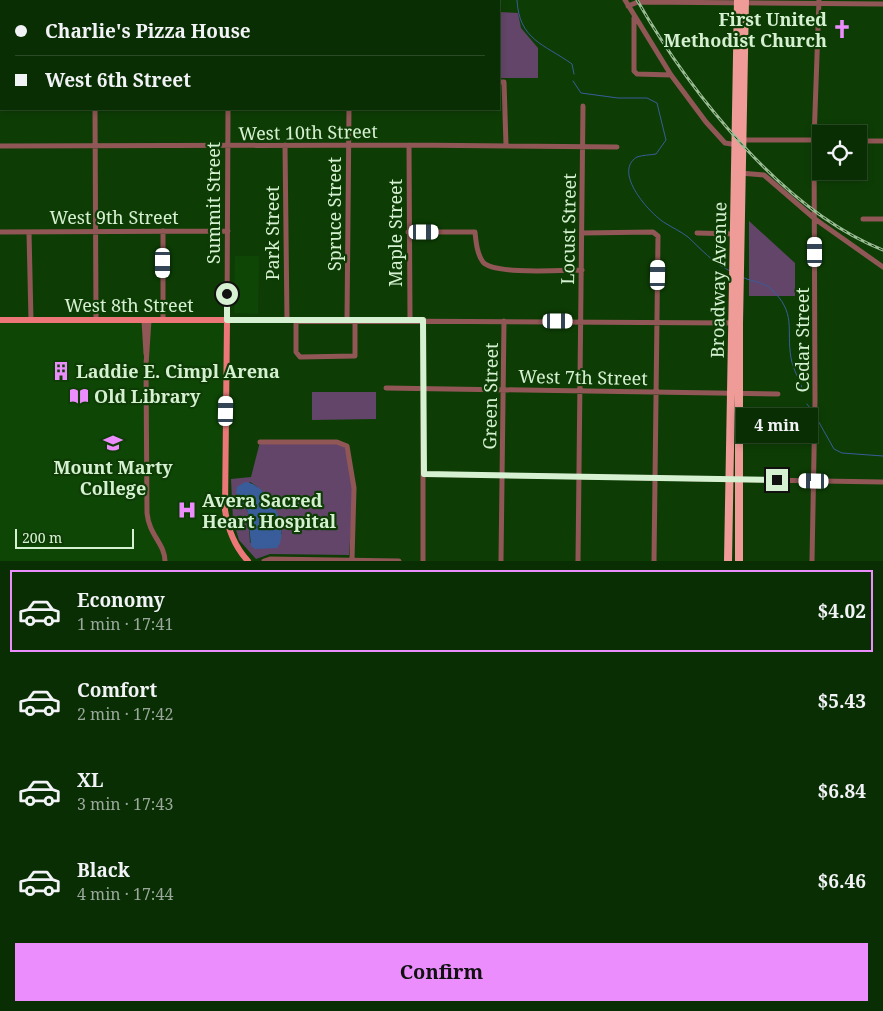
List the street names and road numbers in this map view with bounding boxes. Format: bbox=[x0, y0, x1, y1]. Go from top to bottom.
street label: West 10th Street bbox=[238, 119, 378, 145]
street label: Summit Street bbox=[201, 142, 225, 264]
street label: Spruce Street bbox=[322, 157, 346, 271]
street label: Locust Street bbox=[555, 173, 581, 285]
street label: Maple Street bbox=[383, 179, 407, 287]
street label: Park Street bbox=[260, 186, 284, 280]
street label: Broadway Avenue bbox=[705, 202, 731, 358]
street label: West 9th Street bbox=[49, 205, 179, 229]
street label: Cedar Street bbox=[790, 287, 814, 393]
street label: West 8th Street bbox=[64, 293, 194, 317]
street label: Green Street bbox=[477, 342, 503, 450]
street label: West 7th Street bbox=[518, 364, 648, 390]

